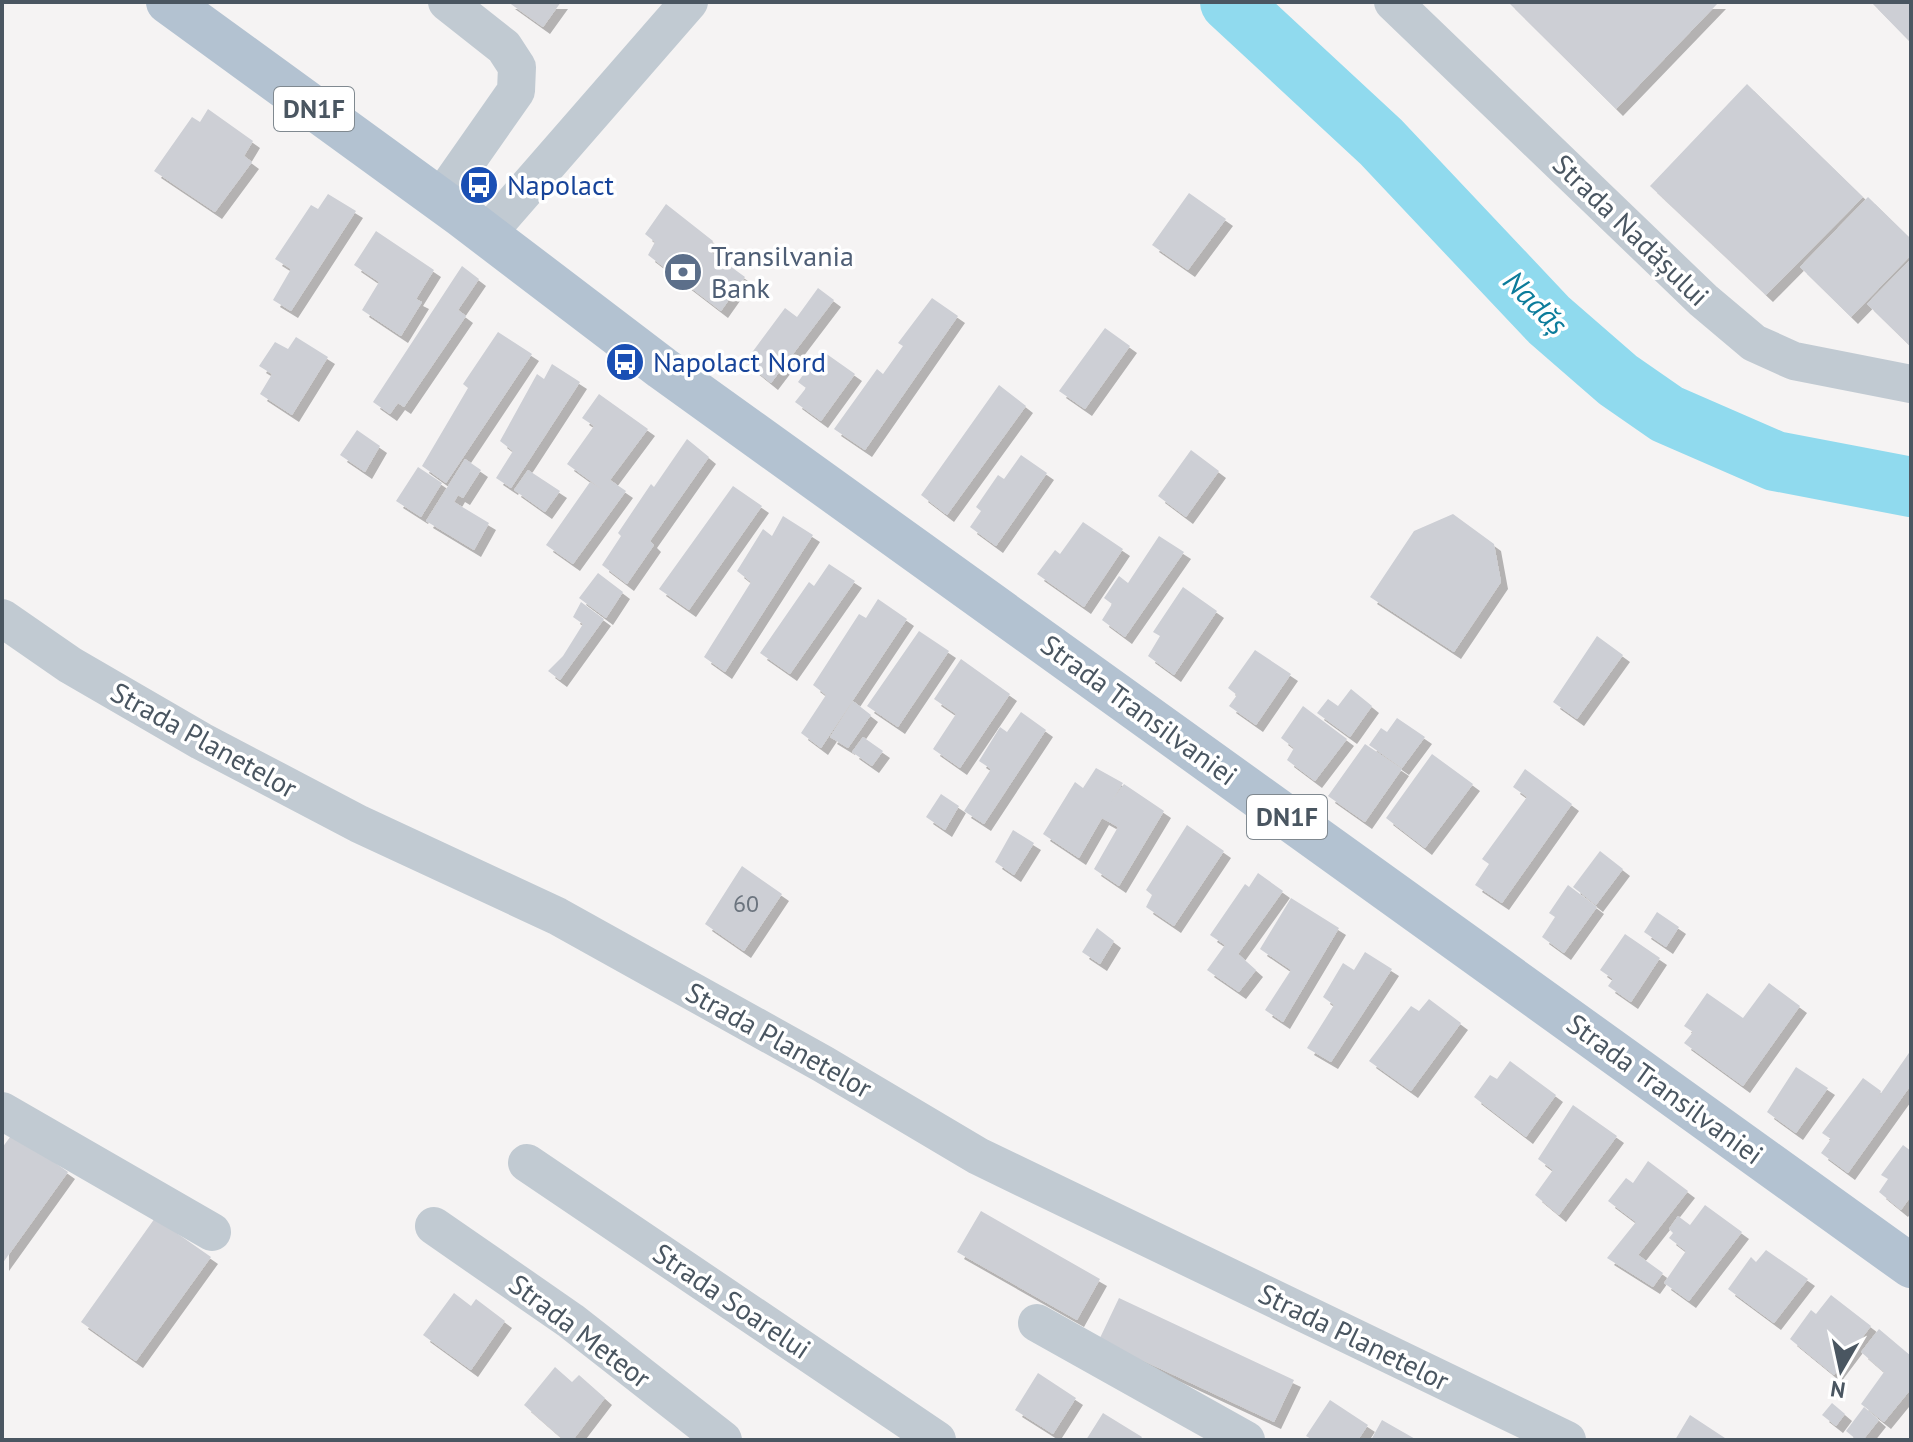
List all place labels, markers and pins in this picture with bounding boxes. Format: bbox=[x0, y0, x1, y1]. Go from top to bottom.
bus stop icon: Napolact bbox=[458, 164, 500, 206]
place label: Napolact bbox=[507, 166, 615, 203]
place label: Transilvania Bank bbox=[711, 237, 854, 306]
bank icon: Transilvania Bank bbox=[662, 251, 704, 293]
bus stop icon: Napolact Nord bbox=[604, 341, 646, 383]
place label: Napolact Nord bbox=[653, 343, 826, 380]

